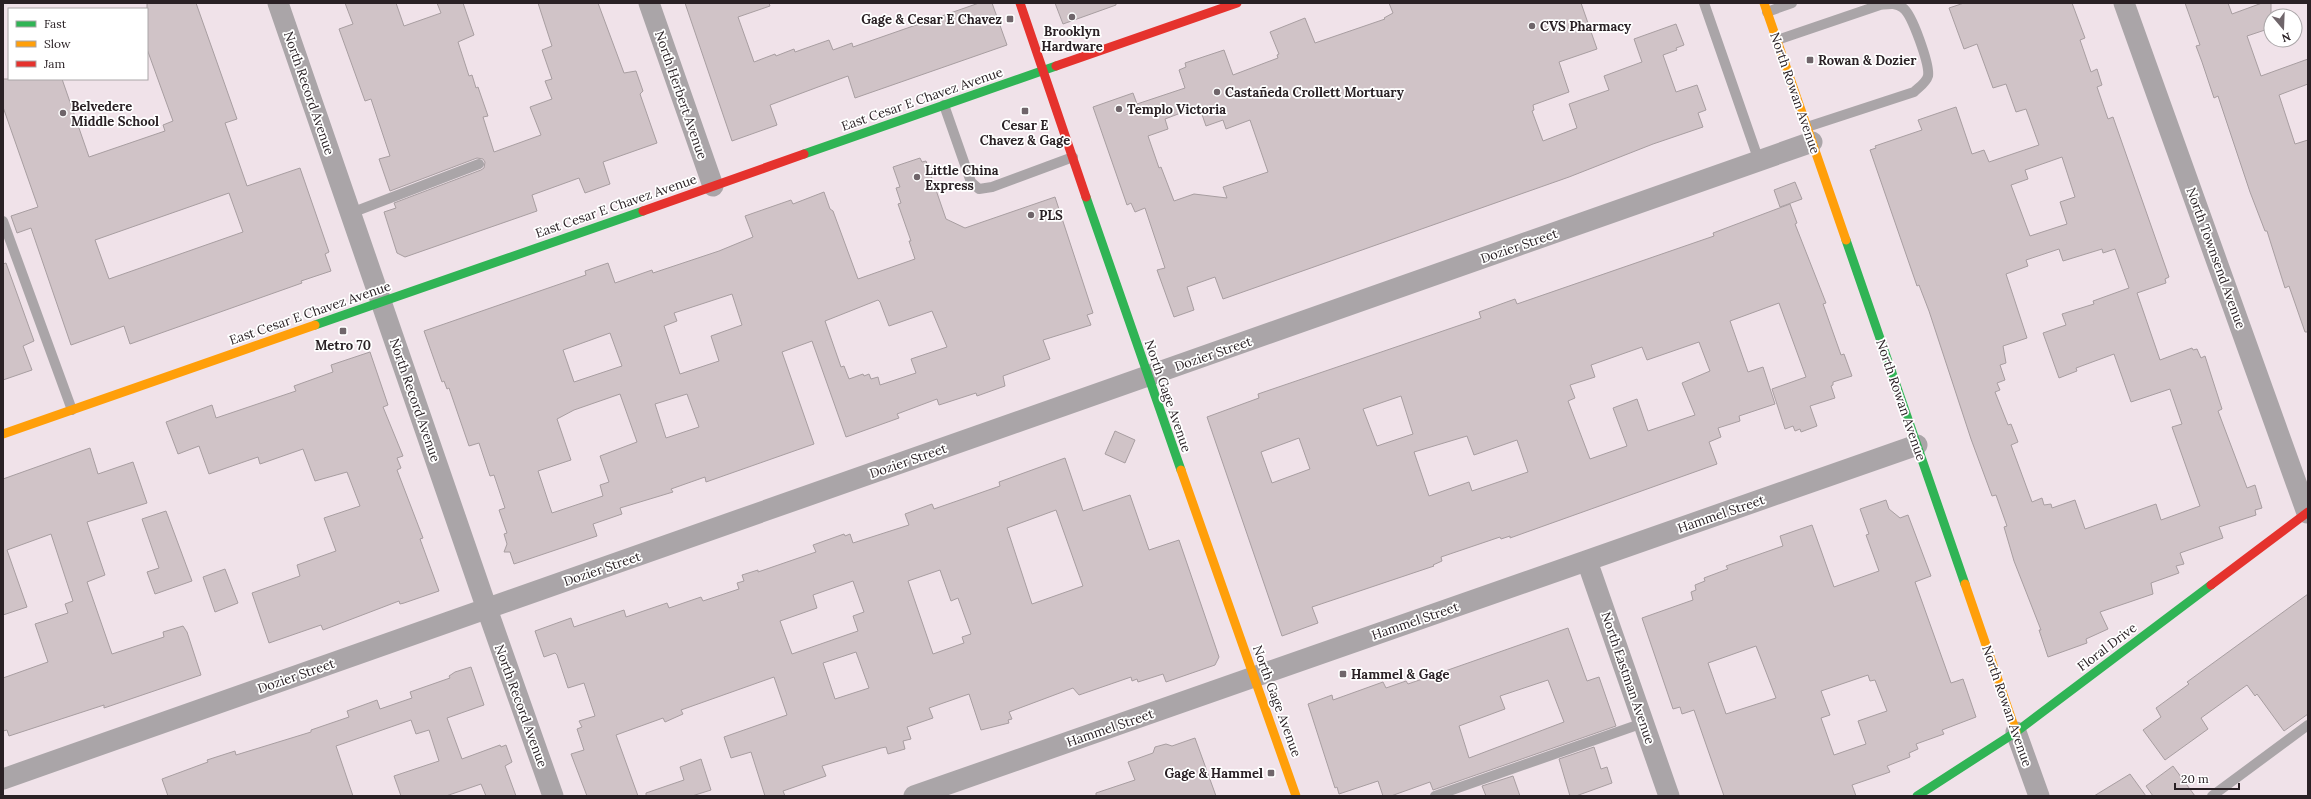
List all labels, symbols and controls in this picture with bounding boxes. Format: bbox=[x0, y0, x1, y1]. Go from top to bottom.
legend bbox=[8, 8, 148, 80]
north arrow bbox=[2263, 8, 2303, 48]
place label: Gage & Cesar E Chavez bbox=[861, 11, 1002, 28]
marker: Brooklyn Hardware bbox=[1067, 12, 1077, 22]
marker: Gage & Cesar E Chavez bbox=[1005, 14, 1015, 24]
text: Fast bbox=[44, 16, 67, 31]
place label: CVS Pharmacy bbox=[1540, 18, 1632, 35]
marker: CVS Pharmacy bbox=[1527, 21, 1537, 31]
place label: Brooklyn Hardware bbox=[1041, 23, 1103, 55]
street label: North Record Avenue bbox=[280, 29, 338, 157]
street label: North Herbert Avenue bbox=[651, 29, 711, 161]
text: N bbox=[2279, 29, 2293, 46]
street label: North Rowan Avenue bbox=[1766, 30, 1824, 156]
text: Slow bbox=[44, 36, 71, 51]
place label: Rowan & Dozier bbox=[1818, 52, 1917, 69]
marker: Rowan & Dozier bbox=[1805, 55, 1815, 65]
text: Jam bbox=[43, 56, 65, 71]
street label: East Cesar E Chavez Avenue bbox=[839, 63, 1005, 135]
place label: Castañeda Crollett Mortuary bbox=[1225, 84, 1405, 101]
marker: Castañeda Crollett Mortuary bbox=[1212, 87, 1222, 97]
place label: Belvedere Middle School bbox=[71, 98, 159, 130]
place label: Templo Victoria bbox=[1127, 101, 1226, 118]
marker: Templo Victoria bbox=[1114, 104, 1124, 114]
marker: Cesar E Chavez & Gage bbox=[1020, 106, 1030, 116]
marker: Belvedere Middle School bbox=[58, 108, 68, 118]
place label: Cesar E Chavez & Gage bbox=[980, 117, 1070, 149]
place label: Little China Express bbox=[925, 162, 999, 194]
street label: East Cesar E Chavez Avenue bbox=[533, 170, 699, 242]
marker: Little China Express bbox=[912, 172, 922, 182]
street label: North Townsend Avenue bbox=[2183, 185, 2249, 331]
place label: PLS bbox=[1039, 207, 1063, 224]
marker: PLS bbox=[1026, 210, 1036, 220]
street label: Dozier Street bbox=[1478, 225, 1560, 267]
street label: East Cesar E Chavez Avenue bbox=[227, 277, 393, 349]
marker: Metro 70 bbox=[338, 326, 348, 336]
street label: Dozier Street bbox=[1172, 333, 1254, 375]
street label: North Record Avenue bbox=[386, 336, 444, 464]
place label: Metro 70 bbox=[315, 337, 371, 354]
street label: North Rowan Avenue bbox=[1872, 337, 1930, 463]
street label: North Gage Avenue bbox=[1141, 338, 1195, 454]
street label: Dozier Street bbox=[867, 440, 949, 482]
street label: Hammel Street bbox=[1675, 491, 1767, 537]
street label: Dozier Street bbox=[561, 548, 643, 590]
street label: Hammel Street bbox=[1369, 598, 1461, 644]
street label: North Eastman Avenue bbox=[1597, 610, 1659, 746]
street label: Floral Drive bbox=[2074, 619, 2140, 675]
street label: North Record Avenue bbox=[491, 642, 551, 770]
street label: North Gage Avenue bbox=[1249, 643, 1305, 759]
street label: North Rowan Avenue bbox=[1978, 643, 2036, 769]
street label: Dozier Street bbox=[255, 655, 337, 697]
place label: Hammel & Gage bbox=[1351, 666, 1449, 683]
marker: Hammel & Gage bbox=[1338, 669, 1348, 679]
street label: Hammel Street bbox=[1064, 705, 1156, 751]
place label: Gage & Hammel bbox=[1165, 765, 1263, 782]
scale bar bbox=[2175, 765, 2239, 791]
marker: Gage & Hammel bbox=[1266, 768, 1276, 778]
text: 20 m bbox=[2181, 771, 2209, 786]

